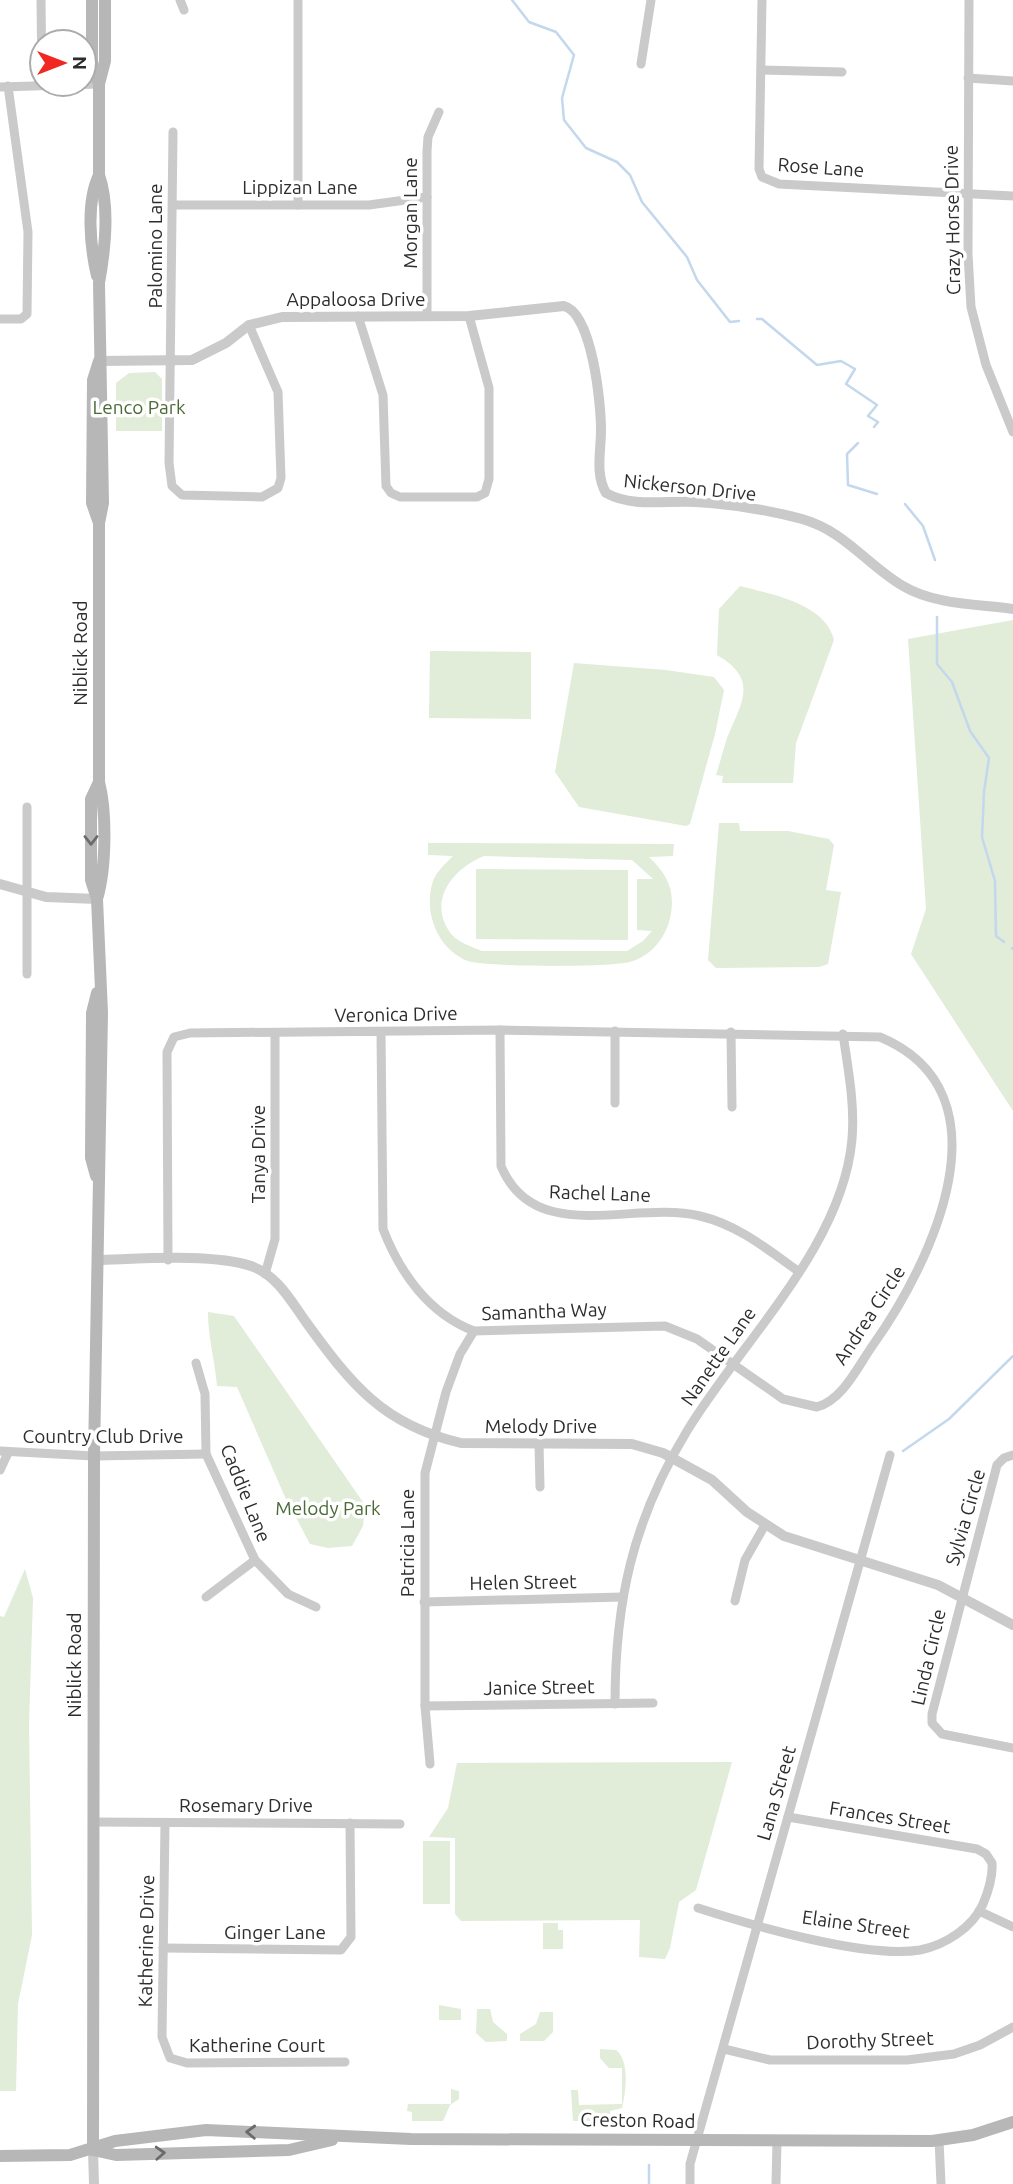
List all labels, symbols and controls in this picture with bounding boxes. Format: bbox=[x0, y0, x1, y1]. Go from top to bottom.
north arrow bbox=[28, 28, 98, 98]
text: N bbox=[69, 56, 91, 70]
street label: Crazy Horse Drive bbox=[940, 145, 964, 295]
street label: Rose Lane bbox=[777, 153, 865, 181]
street label: Morgan Lane bbox=[399, 157, 421, 269]
street label: Lippizan Lane bbox=[242, 176, 358, 198]
street label: Palomino Lane bbox=[144, 183, 166, 309]
street label: Appaloosa Drive bbox=[287, 288, 425, 310]
park label: Lenco Park bbox=[92, 396, 186, 418]
street label: Nickerson Drive bbox=[622, 469, 758, 505]
street label: Niblick Road bbox=[69, 600, 91, 706]
one-way arrow bbox=[83, 836, 99, 846]
street label: Veronica Drive bbox=[334, 1002, 458, 1026]
street label: Tanya Drive bbox=[247, 1105, 269, 1203]
street label: Rachel Lane bbox=[549, 1180, 651, 1206]
street label: Andrea Circle bbox=[829, 1261, 909, 1369]
street label: Samantha Way bbox=[481, 1298, 607, 1324]
street label: Nanette Lane bbox=[676, 1303, 760, 1409]
street label: Melody Drive bbox=[485, 1415, 597, 1437]
street label: Country Club Drive bbox=[23, 1425, 183, 1447]
street label: Caddie Lane bbox=[216, 1441, 276, 1545]
street label: Sylvia Circle bbox=[941, 1466, 989, 1568]
street label: Patricia Lane bbox=[396, 1489, 418, 1597]
park label: Melody Park bbox=[275, 1497, 381, 1519]
street label: Helen Street bbox=[469, 1570, 577, 1594]
street label: Linda Circle bbox=[906, 1607, 950, 1707]
street label: Niblick Road bbox=[63, 1612, 85, 1718]
street label: Janice Street bbox=[483, 1675, 595, 1699]
street label: Lana Street bbox=[752, 1743, 800, 1843]
street label: Rosemary Drive bbox=[179, 1794, 313, 1816]
street label: Frances Street bbox=[828, 1797, 953, 1838]
street label: Katherine Drive bbox=[134, 1875, 158, 2007]
street label: Elaine Street bbox=[801, 1906, 912, 1943]
street label: Ginger Lane bbox=[224, 1921, 326, 1943]
street label: Dorothy Street bbox=[806, 2027, 935, 2053]
street label: Katherine Court bbox=[189, 2034, 325, 2056]
street label: Creston Road bbox=[580, 2108, 696, 2132]
one-way arrow bbox=[245, 2124, 256, 2139]
one-way arrow bbox=[155, 2145, 166, 2160]

